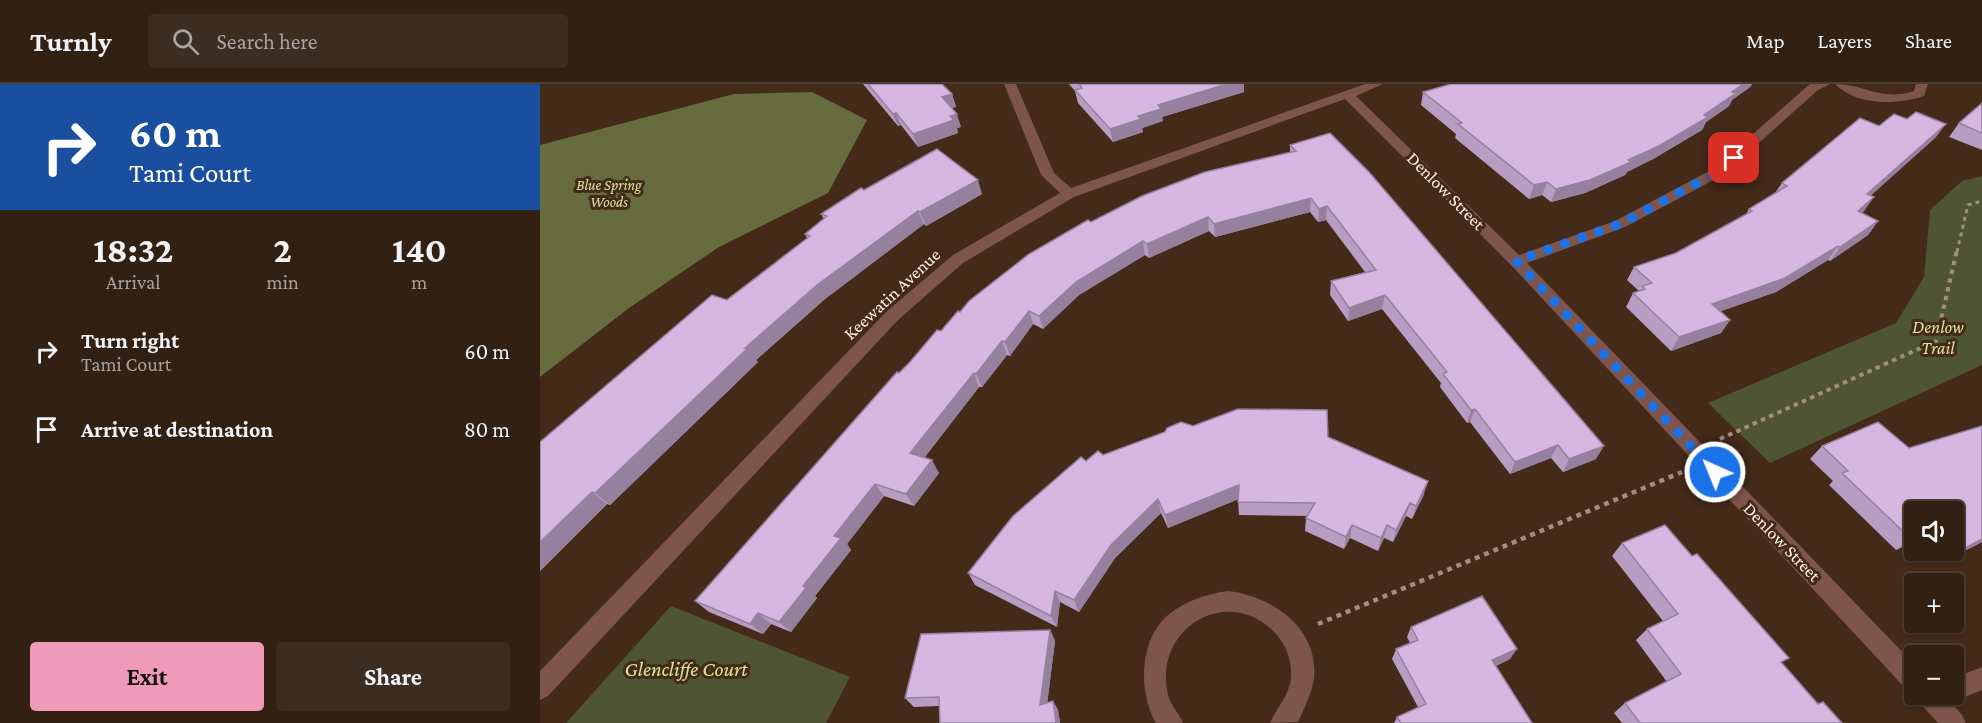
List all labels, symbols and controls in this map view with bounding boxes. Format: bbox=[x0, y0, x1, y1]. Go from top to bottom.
search box bbox=[148, 14, 568, 68]
icon: search bbox=[169, 25, 202, 58]
text: Turnly bbox=[30, 26, 112, 57]
text: Search here bbox=[217, 29, 318, 54]
text: Map bbox=[1746, 29, 1785, 53]
text: Layers bbox=[1818, 29, 1872, 53]
text: Share bbox=[1905, 29, 1952, 53]
icon: right bbox=[30, 108, 108, 186]
text: 60 m bbox=[129, 109, 221, 156]
pin bbox=[1708, 132, 1759, 183]
icon: arrive bbox=[1717, 141, 1750, 174]
street label: Denlow Street bbox=[1403, 148, 1490, 235]
text: Tami Court bbox=[129, 158, 251, 188]
park label: Blue Spring Woods bbox=[576, 177, 642, 210]
text: 18:32 bbox=[93, 230, 173, 270]
text: 2 bbox=[273, 230, 292, 270]
text: 140 bbox=[392, 230, 447, 270]
street label: Keewatin Avenue bbox=[840, 244, 944, 344]
text: Arrival bbox=[106, 271, 161, 293]
text: min bbox=[267, 271, 299, 293]
text: m bbox=[411, 271, 427, 293]
park label: Denlow Trail bbox=[1912, 317, 1964, 358]
text: Turn right bbox=[81, 328, 179, 353]
icon: right bbox=[30, 335, 63, 368]
text: 60 m bbox=[465, 339, 510, 364]
text: Tami Court bbox=[81, 353, 171, 375]
icon: arrive bbox=[30, 413, 63, 446]
text: Arrive at destination bbox=[81, 417, 273, 442]
text: 80 m bbox=[464, 417, 510, 442]
position arrow bbox=[1683, 440, 1747, 504]
street label: Denlow Street bbox=[1739, 498, 1825, 586]
map controls bbox=[1904, 501, 1964, 705]
button: sound bbox=[1904, 501, 1964, 561]
button: + bbox=[1904, 573, 1964, 633]
button: Exit bbox=[30, 642, 264, 711]
button: Share bbox=[276, 642, 510, 711]
button: − bbox=[1904, 645, 1964, 705]
park label: Glencliffe Court bbox=[625, 657, 748, 681]

